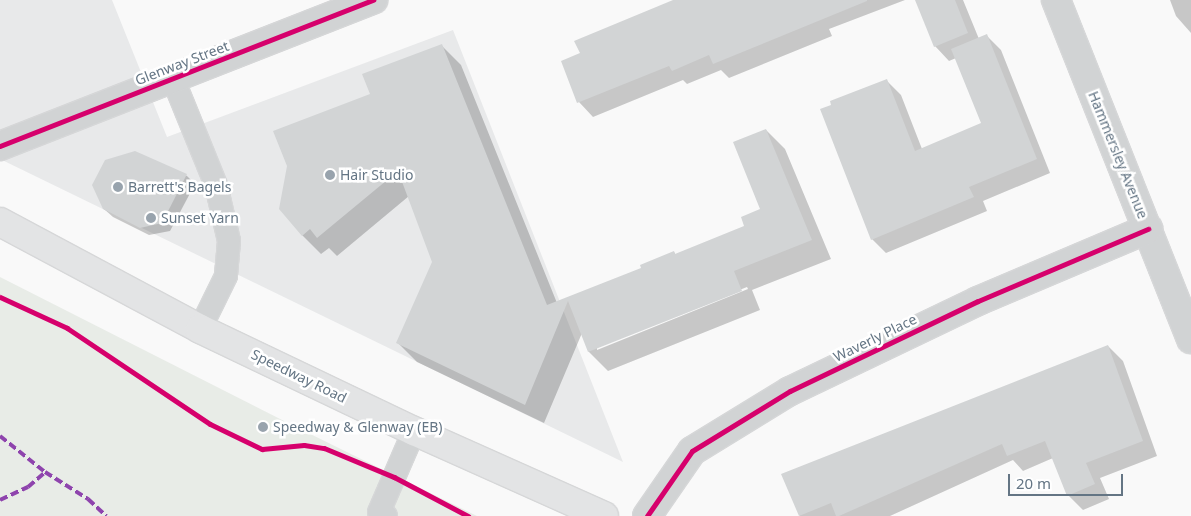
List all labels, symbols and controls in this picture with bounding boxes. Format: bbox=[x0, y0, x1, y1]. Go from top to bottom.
street label: Glenway Street bbox=[133, 37, 231, 89]
street label: Hammersley Avenue bbox=[1085, 89, 1151, 221]
place label: Hair Studio bbox=[340, 167, 413, 183]
marker: Hair Studio bbox=[324, 169, 336, 181]
place label: Barrett's Bagels bbox=[128, 179, 231, 195]
marker: Barrett's Bagels bbox=[112, 181, 124, 193]
place label: Sunset Yarn bbox=[161, 210, 239, 226]
marker: Sunset Yarn bbox=[145, 212, 157, 224]
street label: Waverly Place bbox=[831, 311, 919, 365]
street label: Speedway Road bbox=[249, 346, 349, 406]
place label: Speedway & Glenway (EB) bbox=[273, 419, 442, 435]
marker: Speedway & Glenway (EB) bbox=[257, 421, 269, 433]
scale bar bbox=[1011, 464, 1126, 496]
text: 20 m bbox=[1016, 473, 1051, 493]

